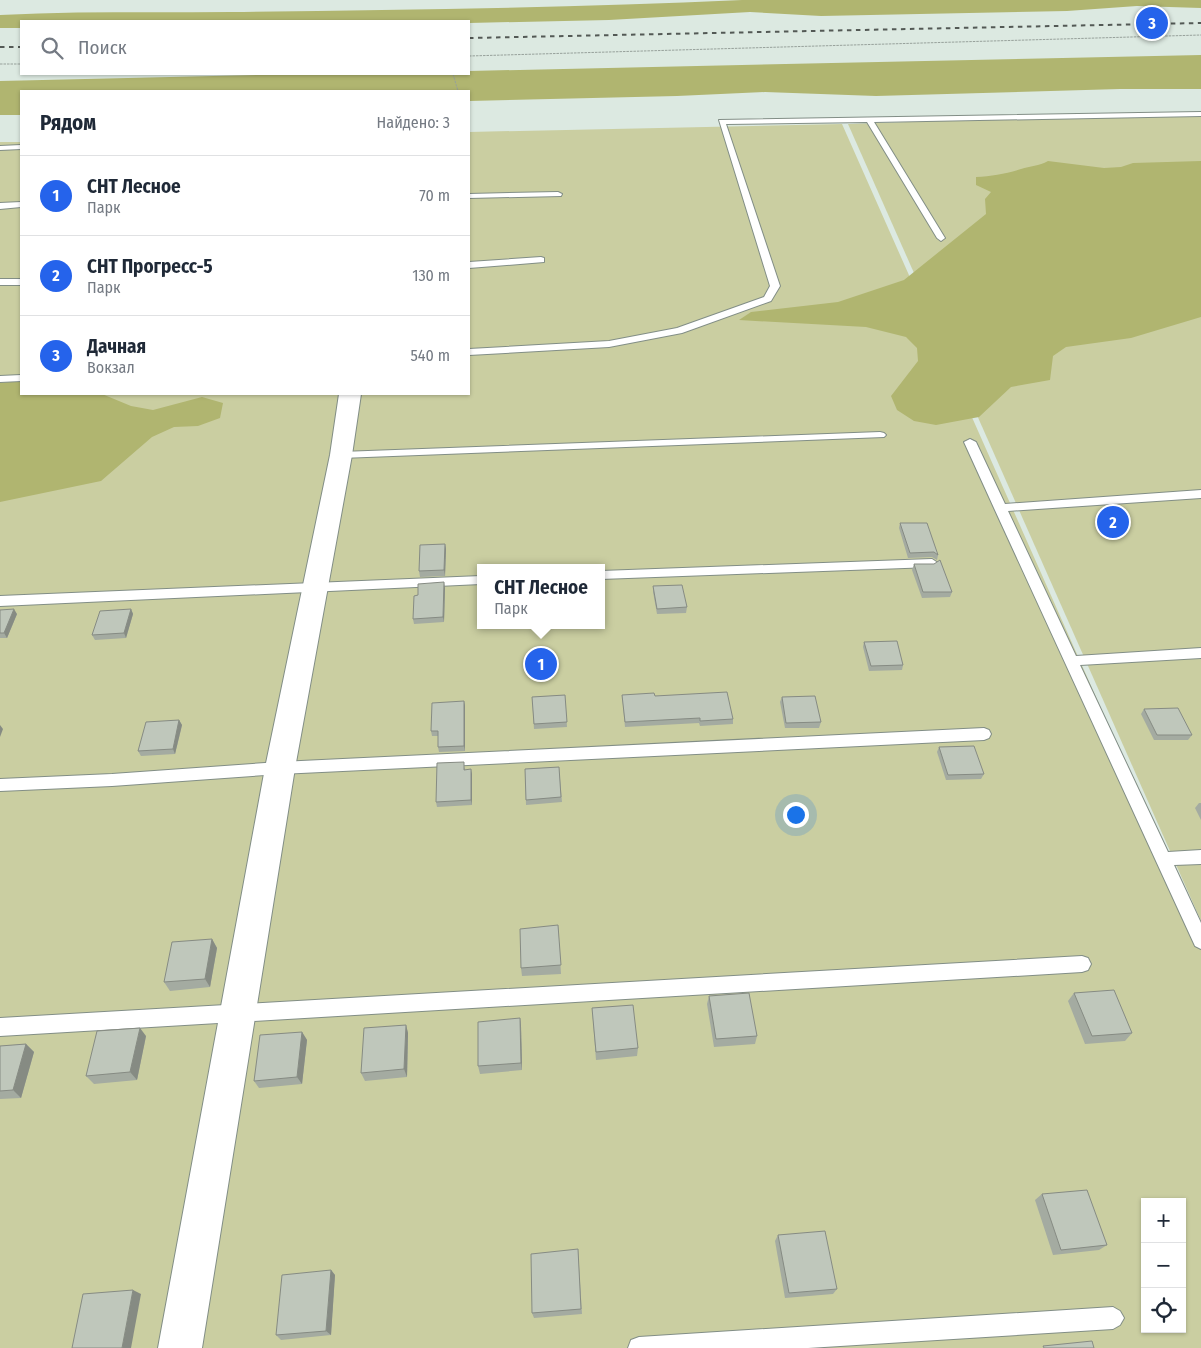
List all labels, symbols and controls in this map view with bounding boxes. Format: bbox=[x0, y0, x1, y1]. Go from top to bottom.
pin: 3 bbox=[1136, 4, 1168, 42]
search box bbox=[20, 20, 470, 75]
icon: search bbox=[38, 34, 66, 62]
text: Поиск bbox=[78, 36, 127, 59]
text: Рядом bbox=[40, 110, 96, 136]
text: Найдено: 3 bbox=[377, 113, 450, 132]
text: СНТ Лесное bbox=[87, 175, 181, 198]
text: 1 bbox=[53, 186, 59, 205]
text: 70 m bbox=[419, 186, 450, 205]
text: Парк bbox=[87, 198, 121, 217]
text: СНТ Прогресс-5 bbox=[87, 255, 213, 278]
text: 2 bbox=[52, 266, 60, 285]
text: 130 m bbox=[412, 266, 450, 285]
text: Парк bbox=[87, 278, 121, 297]
text: Дачная bbox=[87, 335, 146, 358]
text: 3 bbox=[52, 346, 60, 365]
text: 540 m bbox=[411, 346, 450, 365]
text: Вокзал bbox=[87, 358, 135, 377]
pin: 2 bbox=[1097, 503, 1129, 541]
popup bbox=[477, 564, 605, 629]
text: СНТ Лесное bbox=[494, 576, 588, 599]
text: Парк bbox=[494, 599, 528, 618]
pin: 1 bbox=[525, 645, 557, 683]
your location bbox=[783, 802, 809, 828]
map controls bbox=[1141, 1198, 1186, 1333]
button: + bbox=[1141, 1198, 1186, 1243]
button: − bbox=[1141, 1243, 1186, 1288]
button: locate bbox=[1141, 1288, 1186, 1333]

